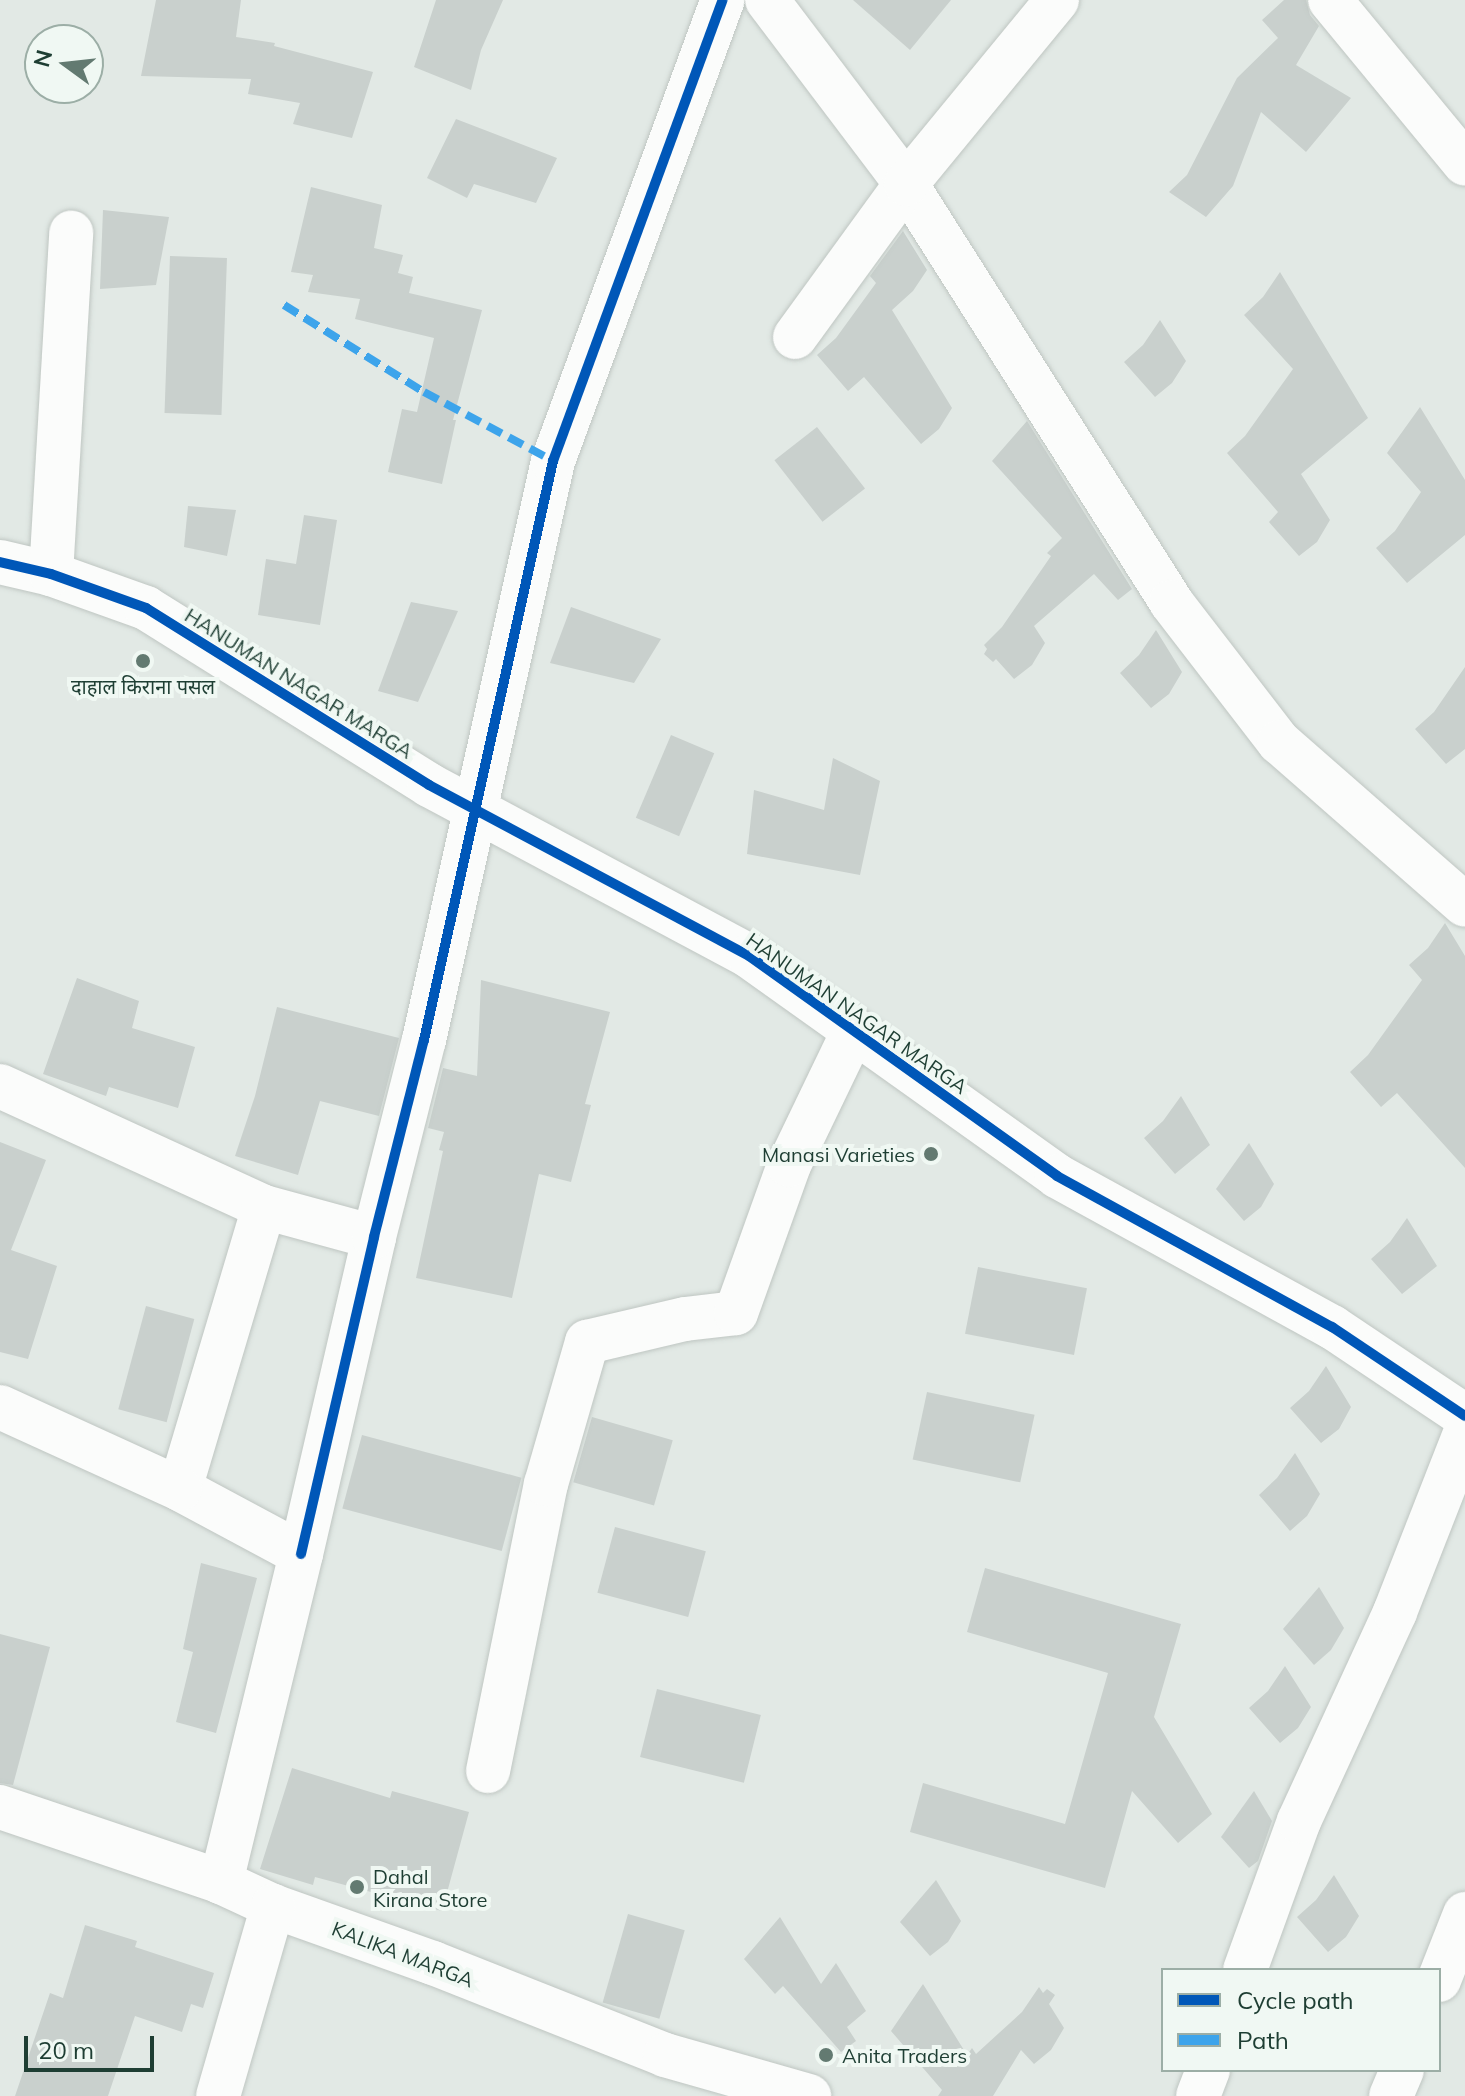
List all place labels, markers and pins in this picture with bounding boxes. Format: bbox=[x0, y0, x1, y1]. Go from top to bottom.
marker: दाहाल किराना पसल bbox=[134, 652, 152, 670]
place label: दाहाल किराना पसल bbox=[71, 674, 215, 698]
place label: Manasi Varieties bbox=[762, 1142, 915, 1166]
marker: Manasi Varieties bbox=[922, 1145, 940, 1163]
place label: Dahal Kirana Store bbox=[373, 1864, 487, 1911]
marker: Dahal Kirana Store bbox=[348, 1878, 366, 1896]
place label: Anita Traders bbox=[842, 2043, 967, 2067]
marker: Anita Traders bbox=[817, 2046, 835, 2064]

